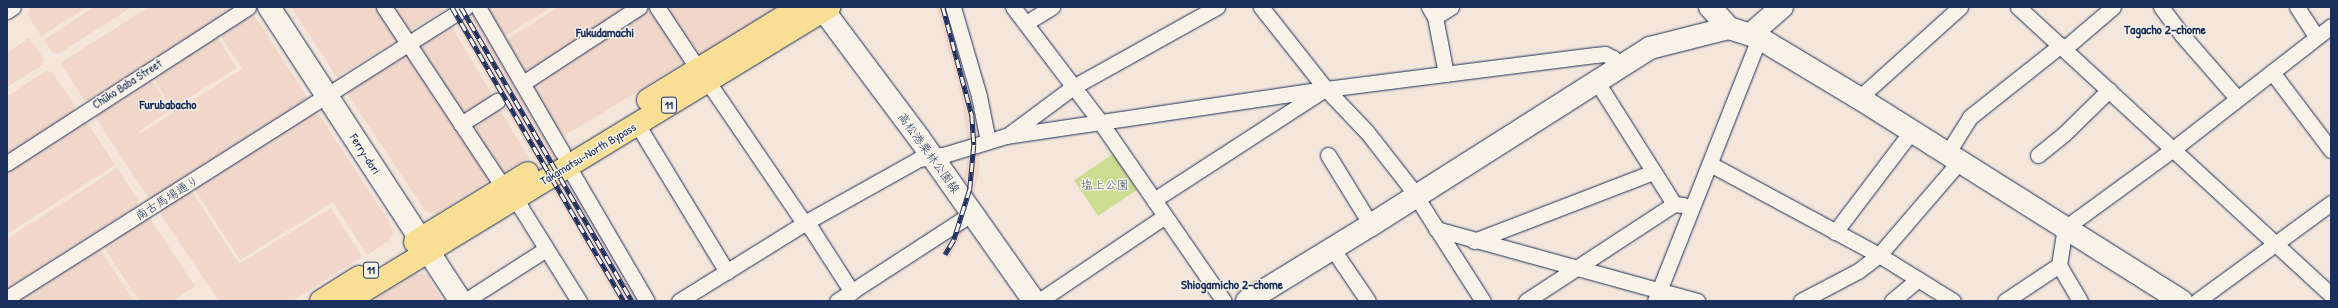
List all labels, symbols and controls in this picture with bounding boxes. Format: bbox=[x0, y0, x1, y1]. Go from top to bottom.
district label: Tagacho 2-chome bbox=[2124, 21, 2206, 37]
district label: Fukudamachi bbox=[576, 24, 634, 40]
street label: Chūko Baba Street bbox=[89, 56, 165, 112]
district label: Furubabacho bbox=[140, 96, 196, 112]
road number: 11 bbox=[661, 96, 677, 114]
street label: 高松港栗林公園線 bbox=[895, 110, 963, 196]
street label: Takamatsu-North Bypass bbox=[537, 120, 639, 188]
street label: Ferry-dori bbox=[347, 131, 383, 177]
street label: 南古馬場通り bbox=[133, 173, 201, 223]
park label: 塩上公園 bbox=[1081, 178, 1129, 192]
road number: 11 bbox=[363, 261, 379, 279]
district label: Shiogamicho 2-chome bbox=[1181, 276, 1283, 292]

